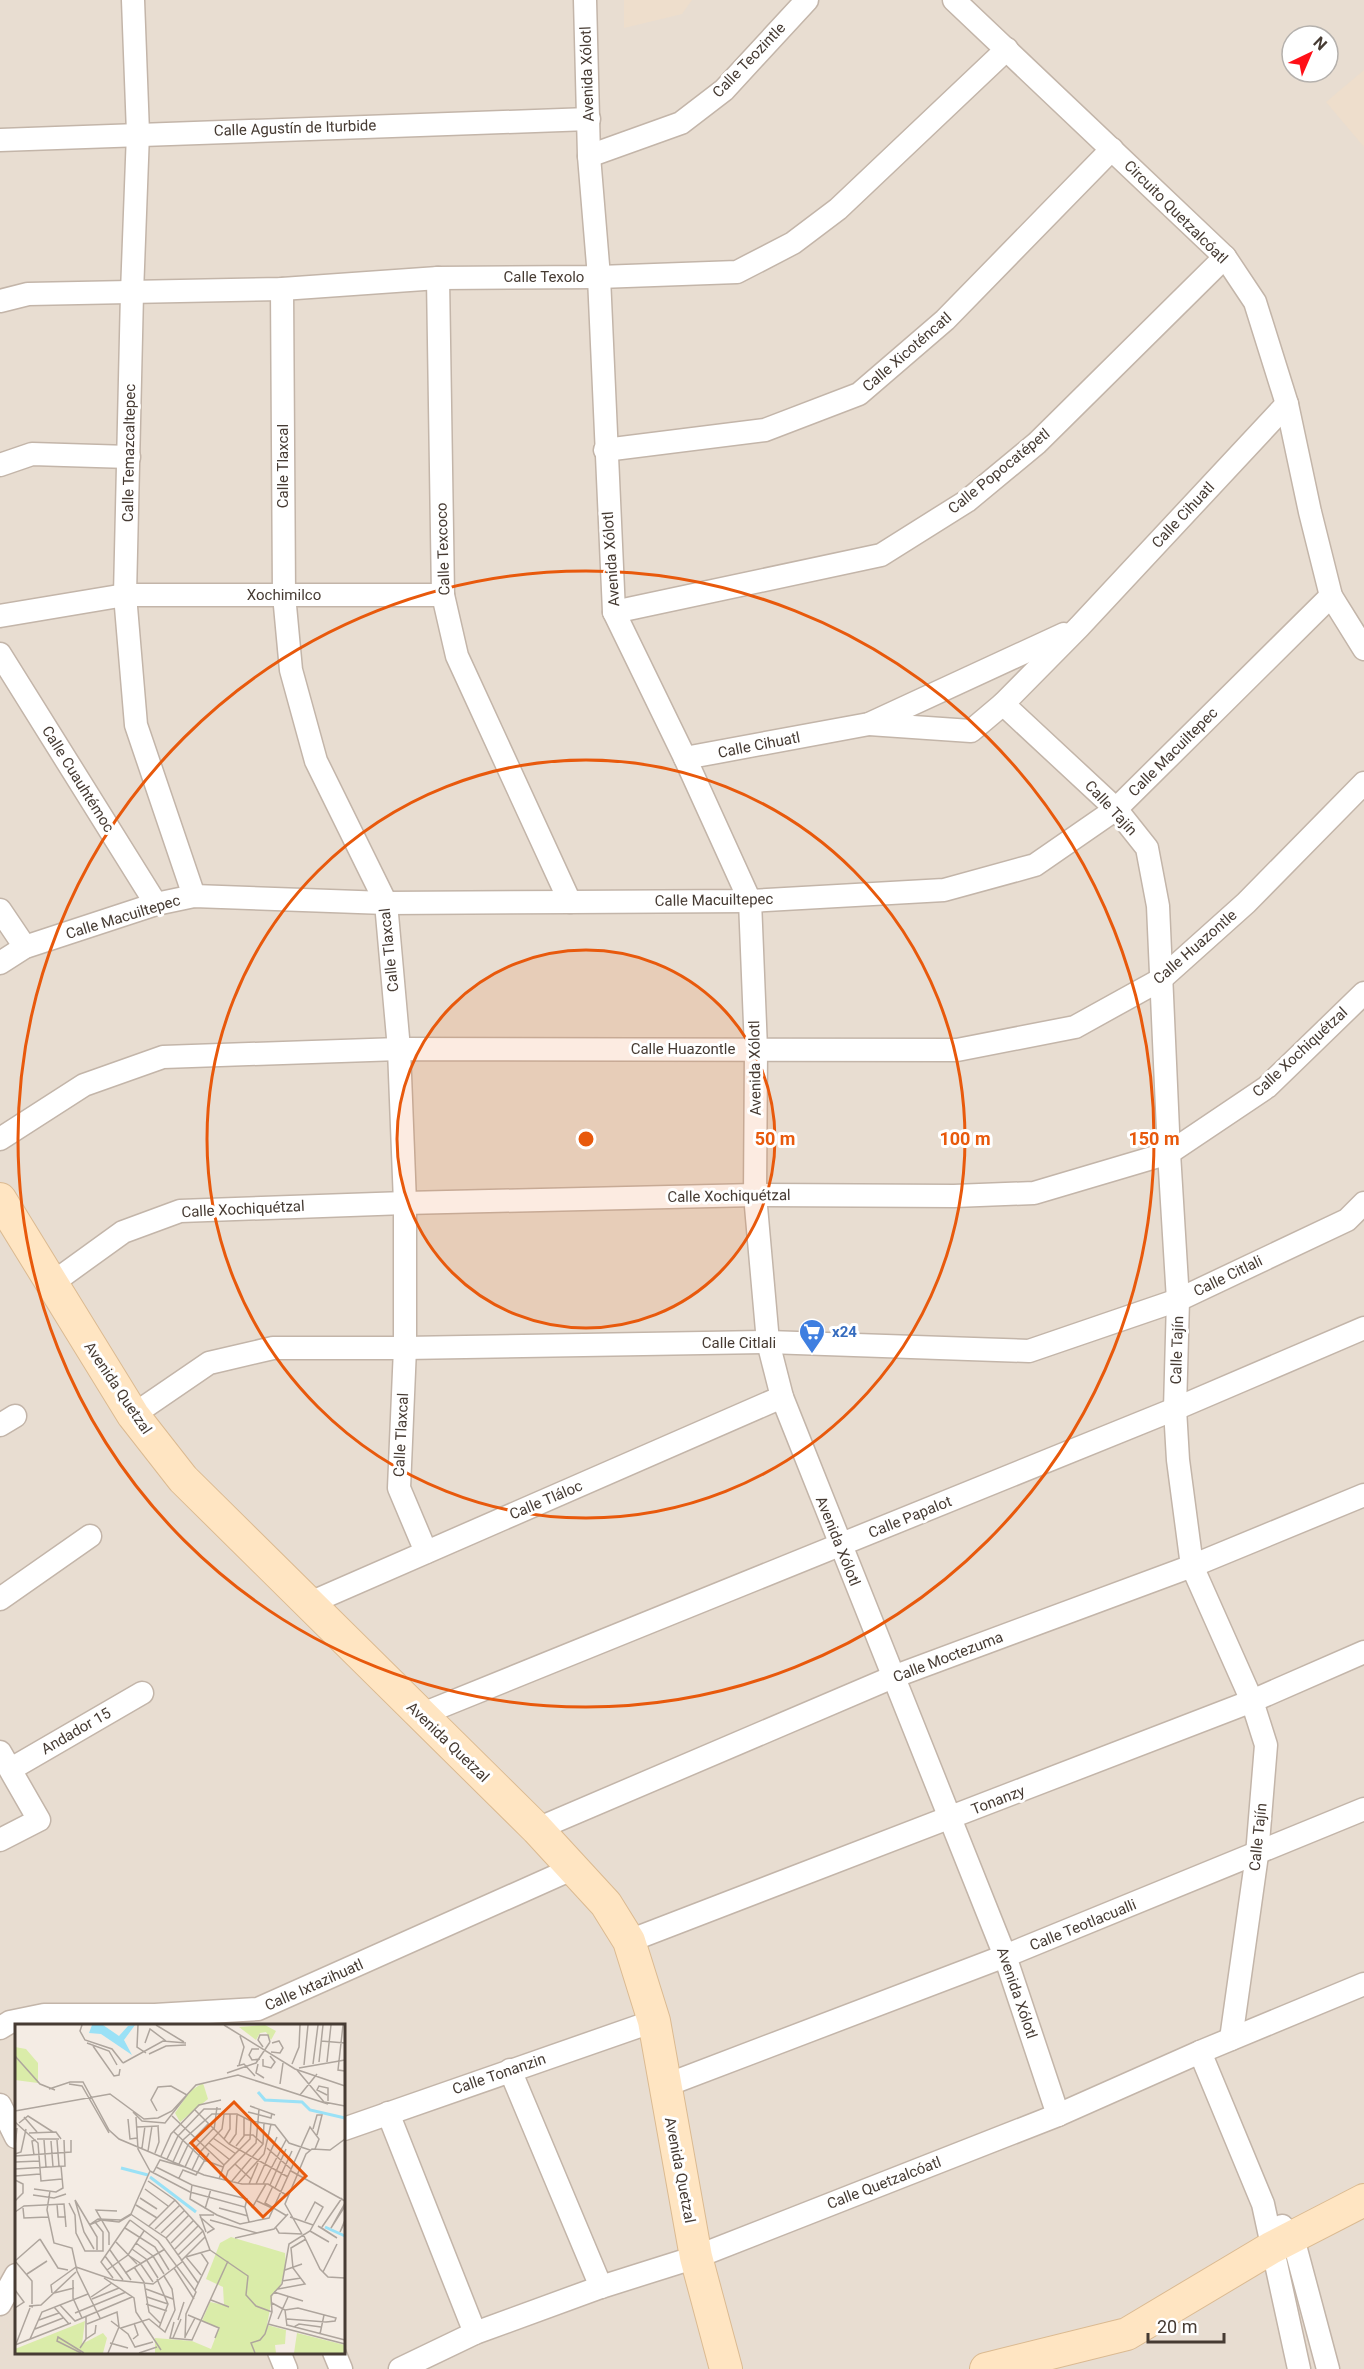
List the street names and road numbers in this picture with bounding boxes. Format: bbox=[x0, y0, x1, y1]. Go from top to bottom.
street label: Calle Teozintle bbox=[709, 19, 789, 101]
street label: Avenida Xólotl bbox=[576, 26, 598, 122]
street label: Calle Agustín de Iturbide bbox=[213, 116, 377, 140]
street label: Circuito Quetzalcóatl bbox=[1120, 156, 1232, 268]
street label: Calle Texolo bbox=[504, 268, 584, 286]
street label: Calle Xicoténcatl bbox=[859, 308, 955, 396]
street label: Calle Temazcaltepec bbox=[119, 384, 139, 522]
street label: Calle Tlaxcal bbox=[274, 424, 292, 508]
street label: Calle Popocatépetl bbox=[945, 424, 1053, 518]
street label: Calle Cihuatl bbox=[1148, 478, 1218, 552]
street label: Calle Texcoco bbox=[432, 502, 454, 596]
street label: Avenida Xólotl bbox=[599, 511, 623, 607]
street label: Xochimilco bbox=[247, 586, 321, 604]
street label: Calle Macuiltepec bbox=[1125, 704, 1221, 800]
street label: Calle Cuauhtémoc bbox=[38, 722, 118, 836]
street label: Calle Cihuatl bbox=[716, 728, 802, 762]
street label: Calle Tajín bbox=[1081, 777, 1141, 839]
street label: Calle Macuiltepec bbox=[655, 890, 774, 910]
street label: Calle Macuiltepec bbox=[64, 891, 183, 943]
street label: Calle Huazontle bbox=[1150, 906, 1240, 988]
street label: Calle Tlaxcal bbox=[376, 907, 402, 993]
street label: Calle Xochiquétzal bbox=[1249, 1003, 1351, 1101]
street label: Avenida Xólotl bbox=[745, 1020, 765, 1116]
street label: Calle Huazontle bbox=[631, 1040, 735, 1058]
street label: Calle Xochiquétzal bbox=[667, 1186, 791, 1206]
street label: Calle Xochiquétzal bbox=[181, 1197, 305, 1221]
street label: Calle Citlali bbox=[1191, 1252, 1265, 1300]
street label: Calle Tajín bbox=[1167, 1315, 1187, 1385]
street label: Calle Citlali bbox=[702, 1334, 776, 1352]
street label: Avenida Quetzal bbox=[80, 1338, 156, 1438]
street label: Calle Tlaxcal bbox=[390, 1392, 412, 1478]
street label: Calle Tláloc bbox=[507, 1477, 585, 1523]
street label: Calle Papalot bbox=[866, 1492, 954, 1542]
street label: Avenida Xólotl bbox=[812, 1493, 864, 1589]
street label: Calle Moctezuma bbox=[890, 1628, 1006, 1686]
street label: Avenida Quetzal bbox=[403, 1698, 493, 1786]
street label: Andador 15 bbox=[38, 1704, 114, 1758]
street label: Tonanzy bbox=[969, 1782, 1027, 1818]
street label: Calle Tajín bbox=[1245, 1802, 1271, 1872]
street label: Calle Teotlacualli bbox=[1027, 1895, 1139, 1955]
street label: Avenida Xólotl bbox=[993, 1945, 1041, 2041]
street label: Calle Ixtazihuatl bbox=[262, 1955, 366, 2015]
street label: Calle Tonanzin bbox=[450, 2050, 548, 2098]
street label: Avenida Quetzal bbox=[661, 2116, 699, 2224]
street label: Calle Quetzalcóatl bbox=[824, 2153, 944, 2213]

